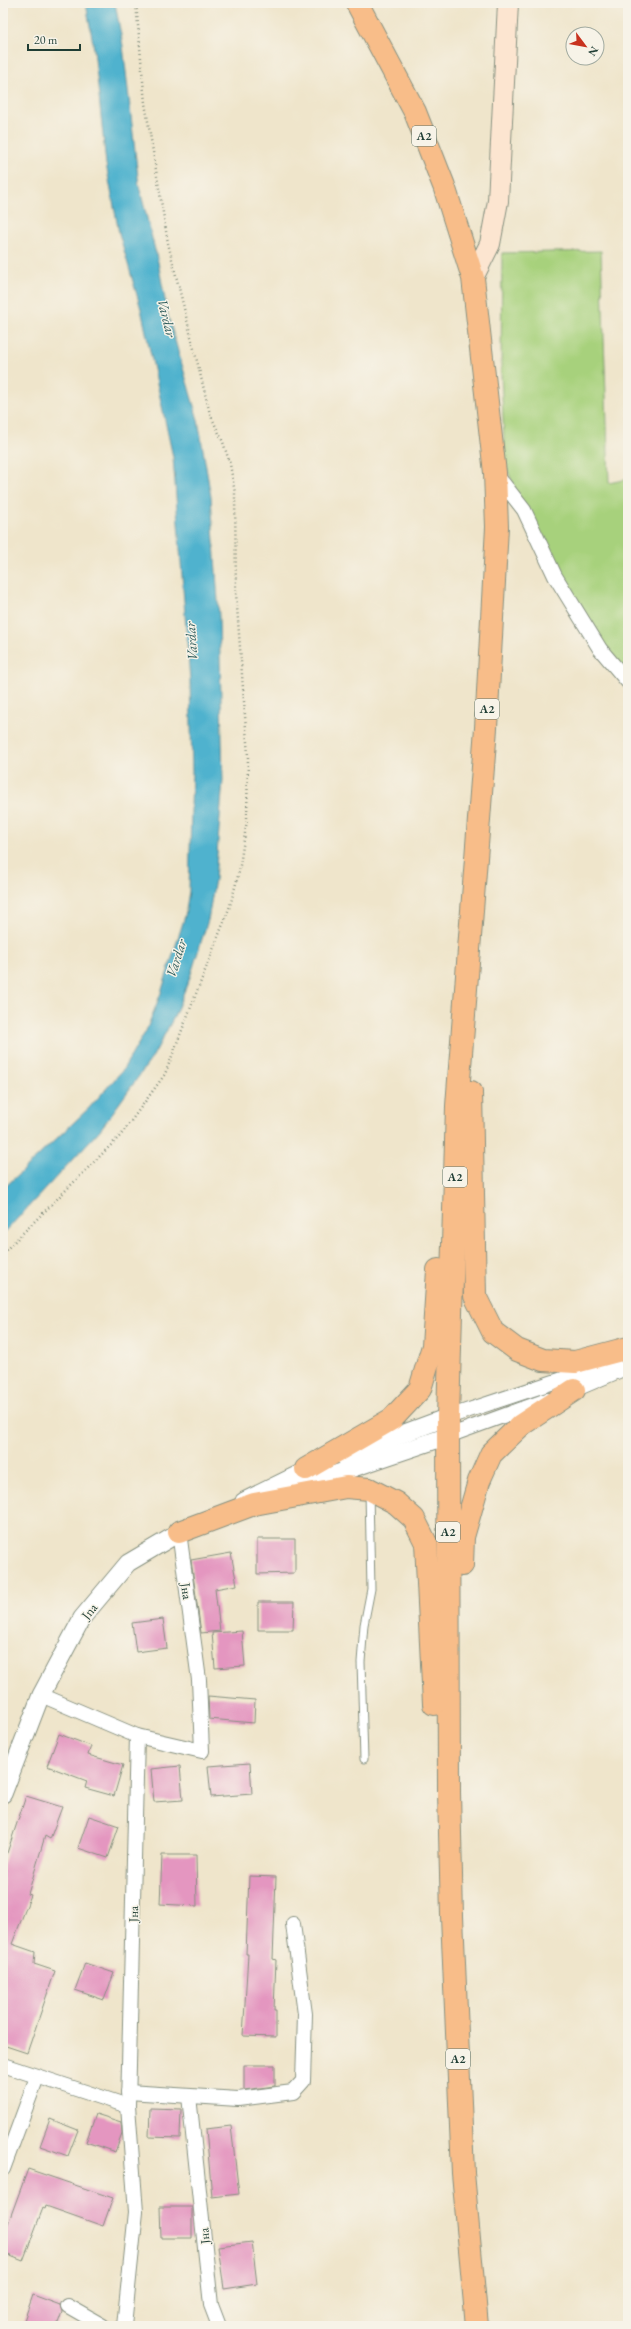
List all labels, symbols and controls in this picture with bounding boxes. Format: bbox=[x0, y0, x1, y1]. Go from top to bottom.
scale bar bbox=[28, 26, 80, 52]
north arrow bbox=[565, 26, 605, 66]
text: 20 m bbox=[34, 32, 58, 48]
text: N bbox=[585, 44, 602, 59]
road number: A2 bbox=[412, 126, 436, 146]
water label: Vardar bbox=[154, 297, 181, 340]
water label: Vardar bbox=[181, 620, 201, 661]
road number: A2 bbox=[475, 699, 499, 719]
water label: Vardar bbox=[161, 936, 191, 979]
road number: A2 bbox=[443, 1167, 467, 1187]
road number: A2 bbox=[436, 1522, 460, 1542]
street label: Јна bbox=[177, 1581, 196, 1601]
street label: Jna bbox=[77, 1599, 102, 1624]
street label: Јна bbox=[125, 1905, 142, 1923]
road number: A2 bbox=[446, 2049, 470, 2069]
street label: Јна bbox=[195, 2226, 214, 2246]

